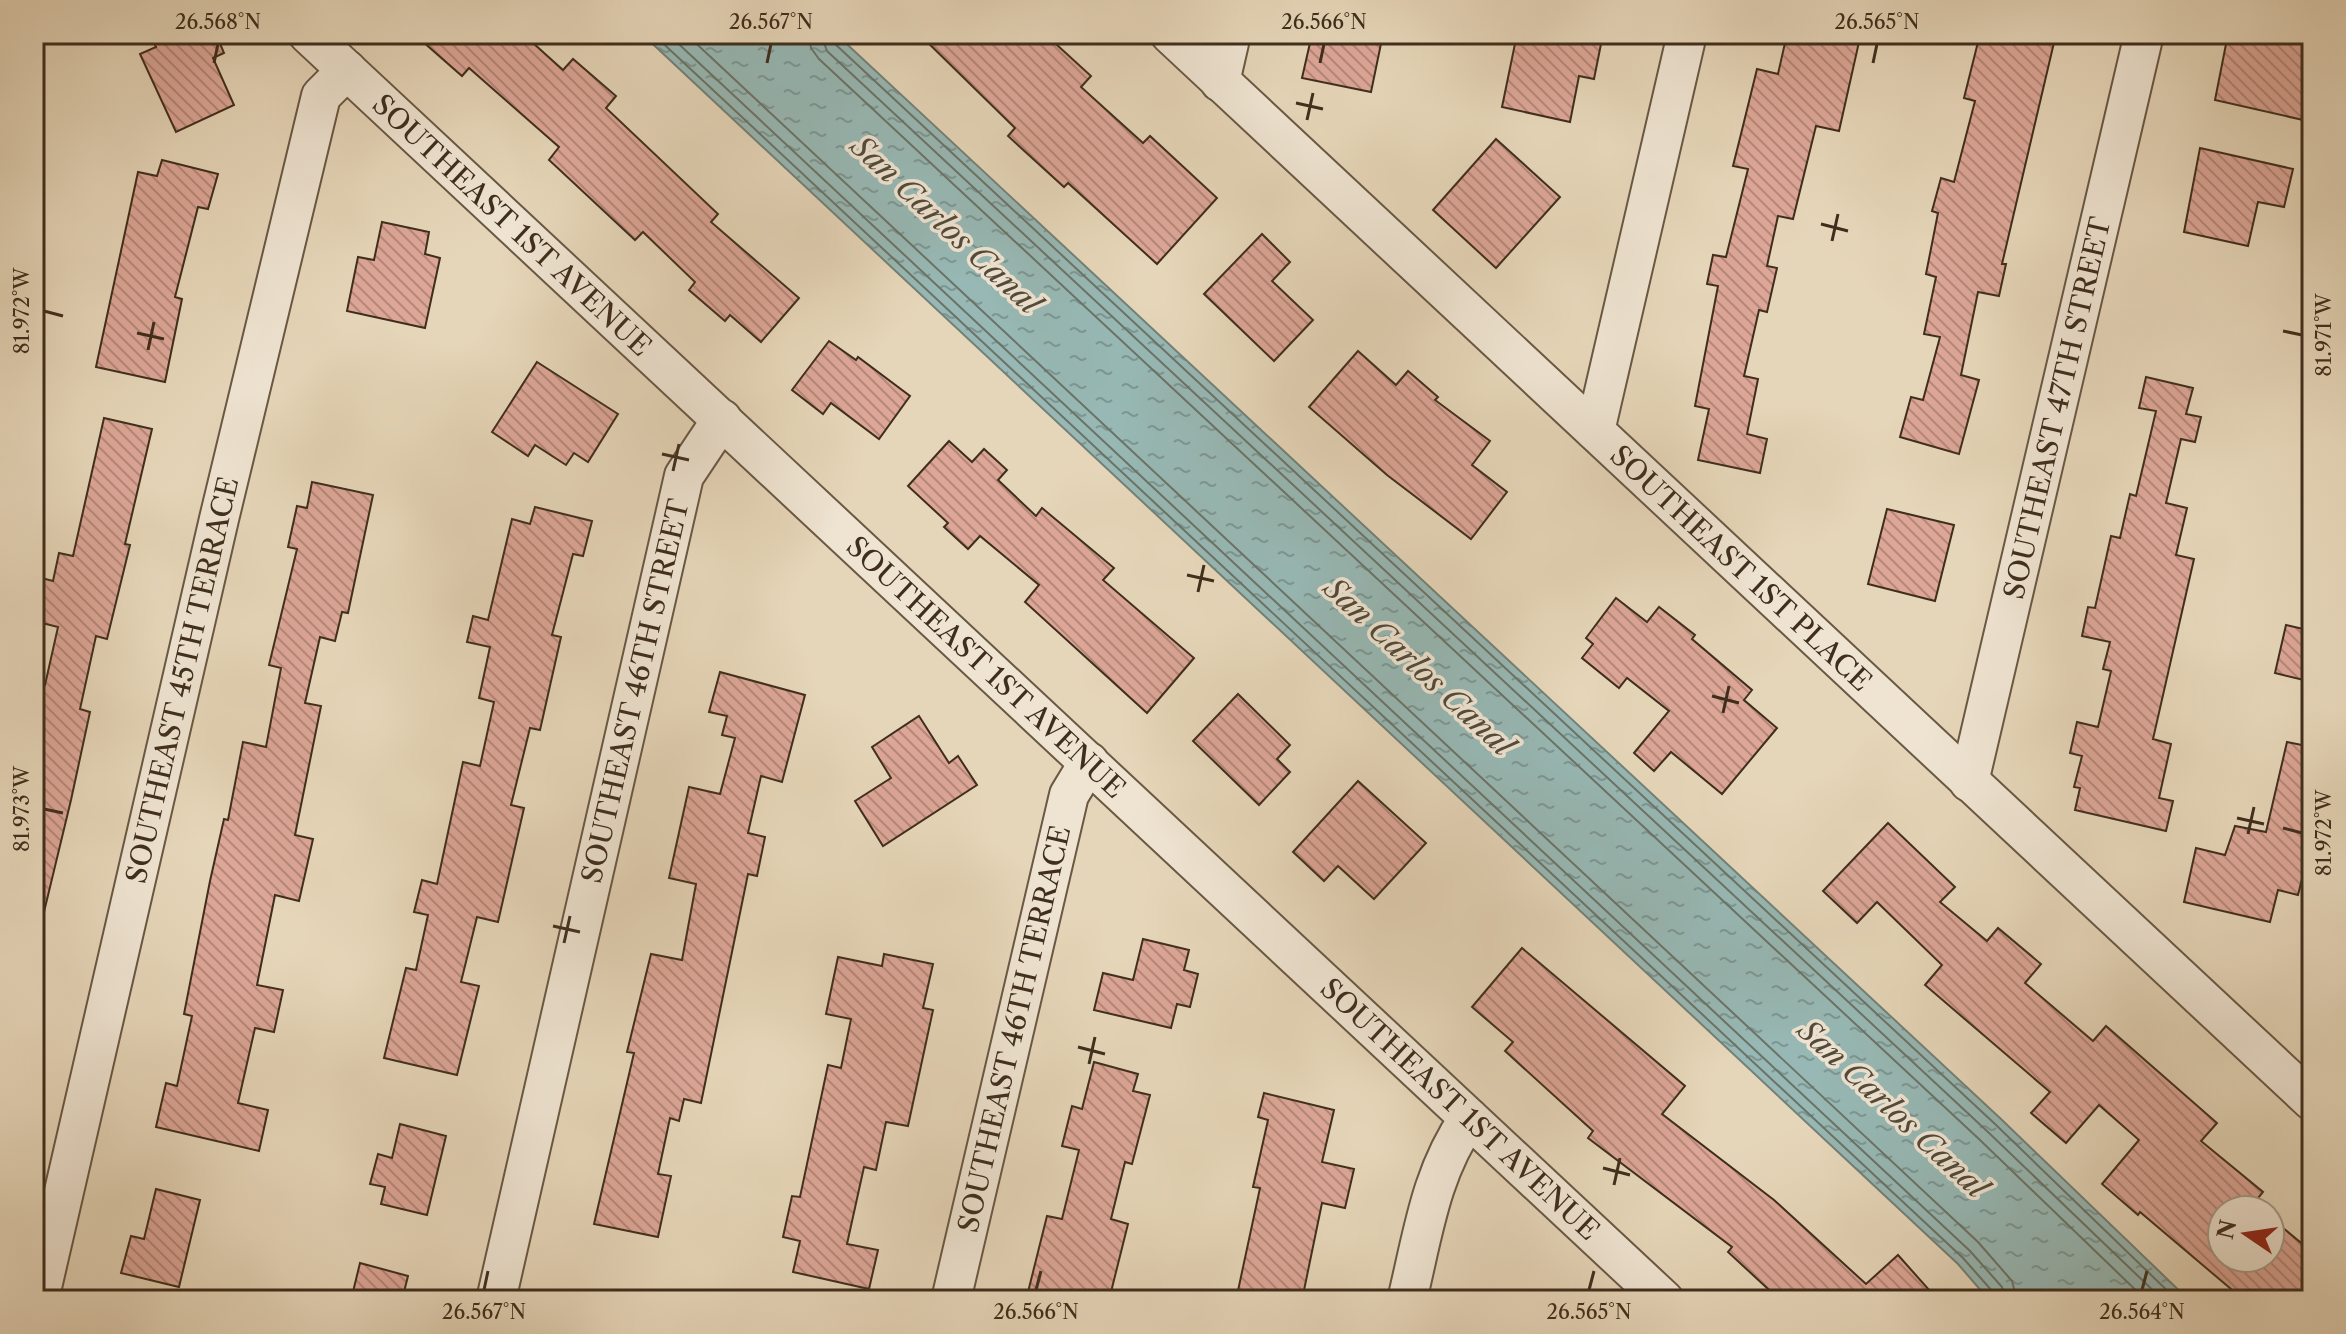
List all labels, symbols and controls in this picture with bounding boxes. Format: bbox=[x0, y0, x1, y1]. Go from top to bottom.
text: 26.568°N bbox=[175, 10, 261, 34]
text: 26.567°N bbox=[729, 10, 813, 34]
text: 26.566°N bbox=[1281, 10, 1367, 34]
text: 26.565°N bbox=[1834, 10, 1920, 34]
street label: SOUTHEAST 1ST AVENUE bbox=[366, 87, 658, 363]
water label: San Carlos Canal bbox=[842, 126, 1051, 325]
street label: SOUTHEAST 47TH STREET bbox=[1996, 214, 2118, 602]
text: 81.972°W bbox=[10, 267, 34, 354]
text: 81.971°W bbox=[2312, 292, 2336, 377]
street label: SOUTHEAST 1ST PLACE bbox=[1603, 438, 1879, 698]
street label: SOUTHEAST 45TH TERRACE bbox=[119, 474, 245, 886]
street label: SOUTHEAST 46TH STREET bbox=[574, 496, 696, 886]
street label: SOUTHEAST 1ST AVENUE bbox=[840, 529, 1132, 805]
water label: San Carlos Canal bbox=[1315, 568, 1524, 767]
text: 81.973°W bbox=[10, 765, 34, 852]
text: 81.972°W bbox=[2312, 789, 2336, 876]
street label: SOUTHEAST 46TH TERRACE bbox=[951, 822, 1077, 1236]
street label: SOUTHEAST 1ST AVENUE bbox=[1314, 971, 1606, 1247]
water label: San Carlos Canal bbox=[1789, 1010, 1998, 1209]
north arrow bbox=[2206, 1194, 2286, 1274]
text: N bbox=[2212, 1217, 2242, 1242]
text: 26.567°N bbox=[442, 1300, 526, 1324]
text: 26.566°N bbox=[993, 1300, 1079, 1324]
text: 26.565°N bbox=[1546, 1300, 1632, 1324]
text: 26.564°N bbox=[2099, 1300, 2185, 1324]

